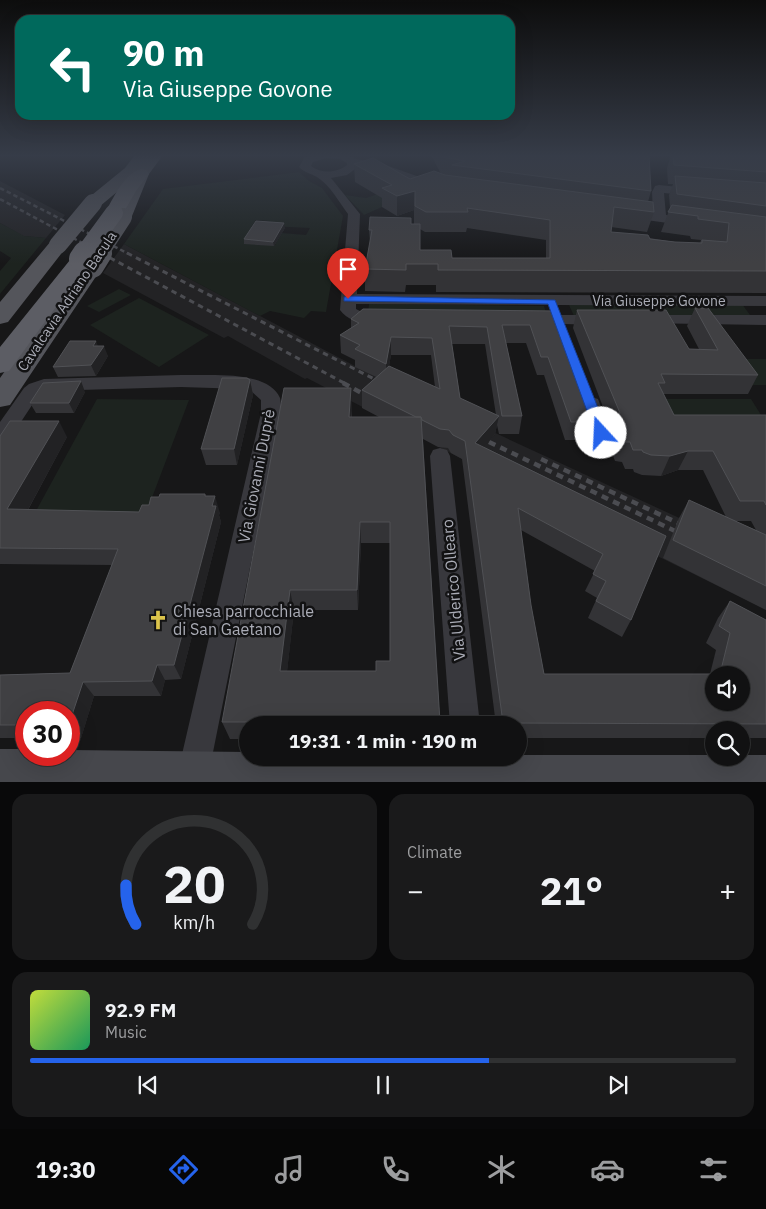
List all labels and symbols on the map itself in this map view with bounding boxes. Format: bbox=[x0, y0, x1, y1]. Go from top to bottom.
street label: Cavalcavia Adriano Bacula bbox=[13, 227, 121, 374]
pin bbox=[327, 248, 369, 299]
street label: Via Giuseppe Govone bbox=[592, 292, 726, 310]
position arrow bbox=[574, 406, 626, 458]
street label: Via Giovanni Duprè bbox=[233, 407, 279, 545]
street label: Via Ulderico Ollearo bbox=[437, 518, 469, 662]
place label: Chiesa parrocchiale di San Gaetano bbox=[173, 601, 314, 639]
church icon: Chiesa parrocchiale di San Gaetano bbox=[147, 609, 169, 631]
speed limit sign: 30 bbox=[15, 701, 80, 766]

